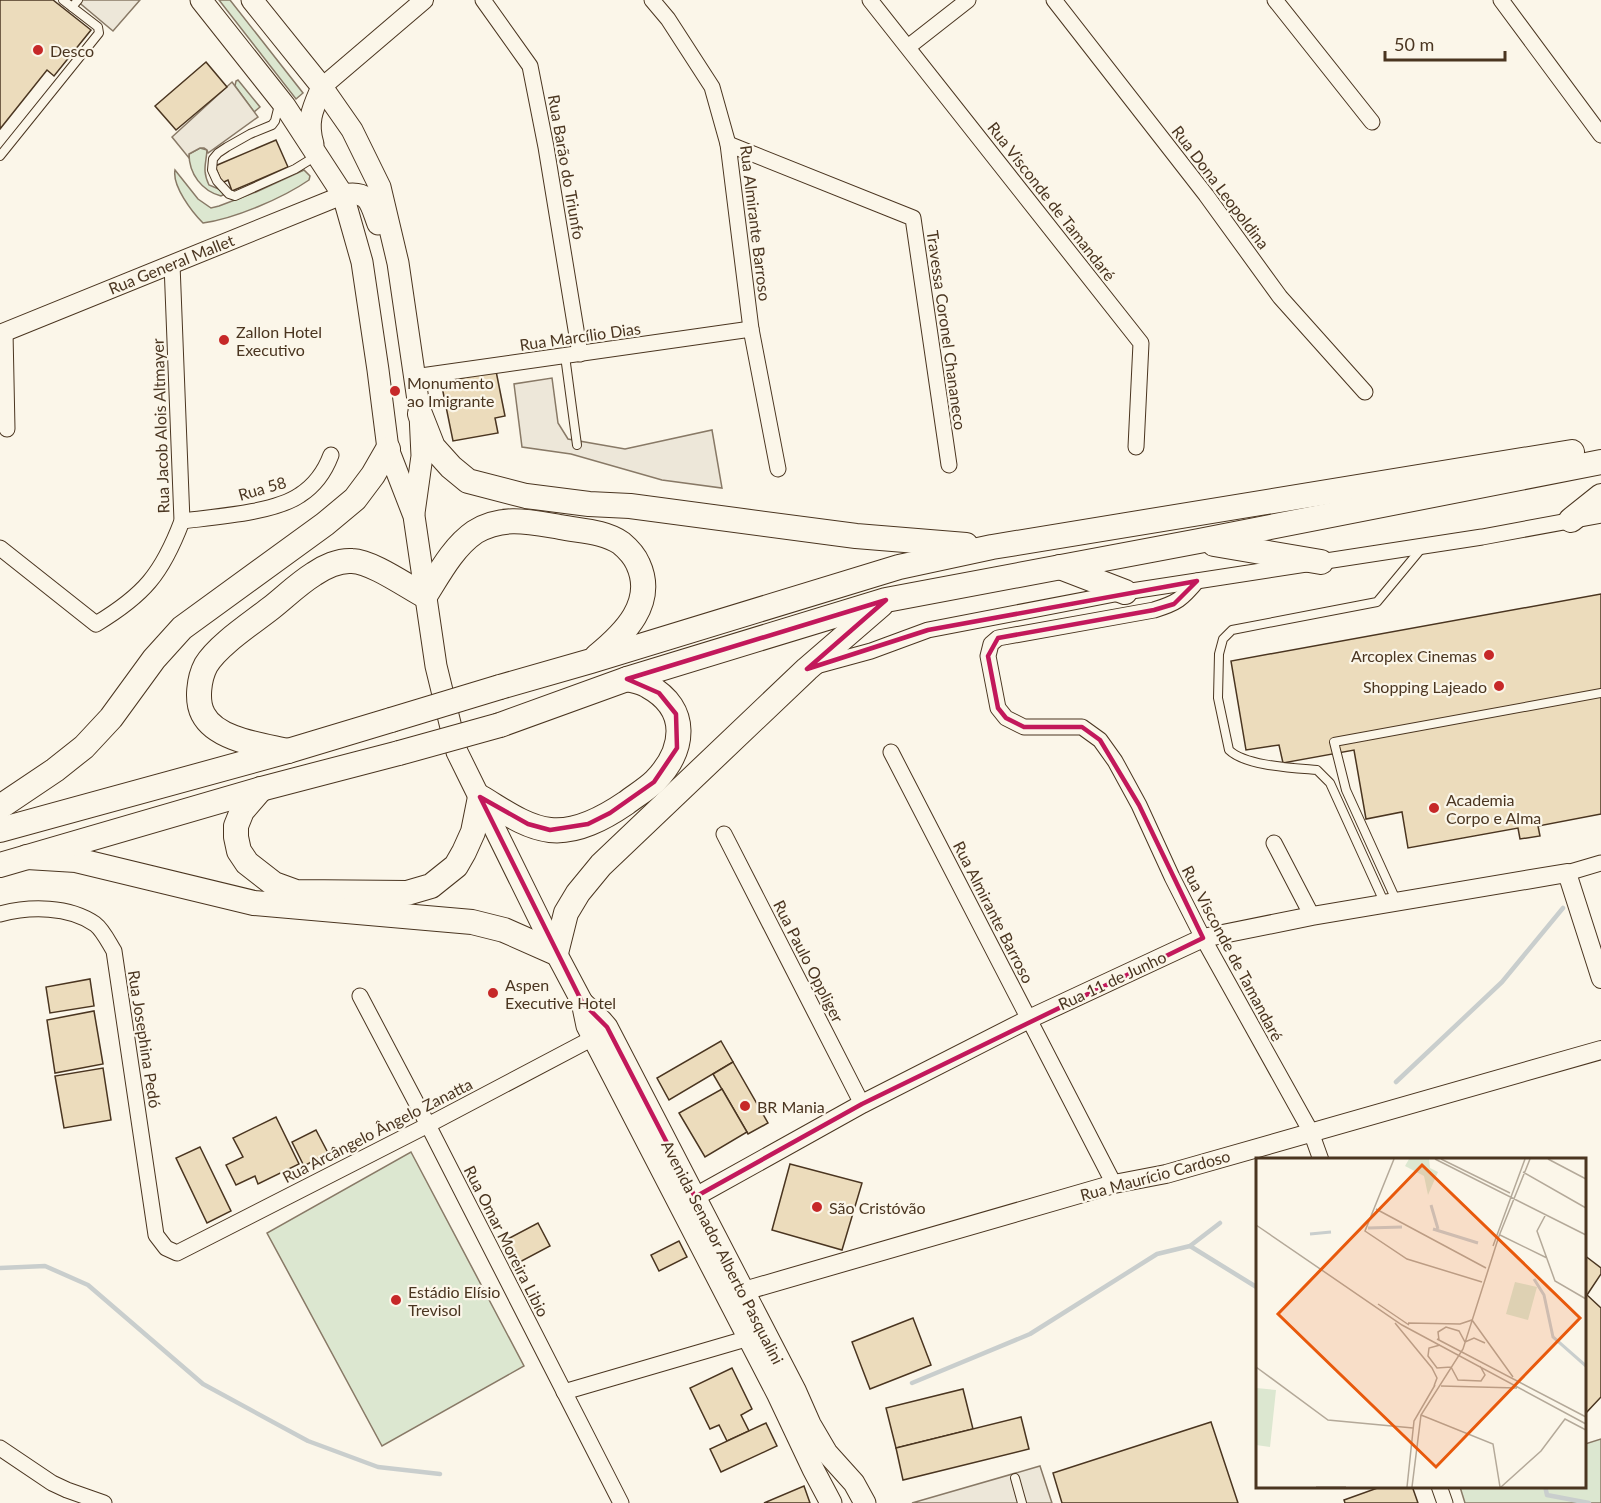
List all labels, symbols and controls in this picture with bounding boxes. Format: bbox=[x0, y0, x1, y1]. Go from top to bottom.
scale bar bbox=[1385, 24, 1505, 62]
text: 50 m bbox=[1394, 33, 1434, 55]
place label: Desco bbox=[50, 41, 94, 60]
marker: Desco bbox=[31, 43, 45, 57]
street label: Rua Barão do Triunfo bbox=[545, 93, 589, 241]
street label: Rua Visconde de Tamandaré bbox=[984, 118, 1120, 284]
street label: Rua Dona Leopoldina bbox=[1168, 122, 1274, 252]
street label: Rua Almirante Barroso bbox=[737, 144, 775, 302]
street label: Travessa Coronel Chananeco bbox=[924, 229, 970, 431]
street label: Rua General Mallet bbox=[105, 230, 237, 298]
street label: Rua Marcílio Dias bbox=[518, 318, 642, 354]
place label: Zallon Hotel Executivo bbox=[236, 322, 322, 359]
marker: Zallon Hotel Executivo bbox=[217, 333, 231, 347]
street label: Rua Jacob Alois Altmayer bbox=[147, 338, 173, 514]
place label: Monumento ao Imigrante bbox=[407, 373, 494, 410]
marker: Monumento ao Imigrante bbox=[388, 384, 402, 398]
street label: Rua 58 bbox=[236, 472, 288, 504]
place label: Arcoplex Cinemas bbox=[1351, 646, 1477, 665]
marker: Arcoplex Cinemas bbox=[1482, 648, 1496, 662]
place label: Shopping Lajeado bbox=[1363, 677, 1487, 696]
marker: Shopping Lajeado bbox=[1492, 679, 1506, 693]
place label: Academia Corpo e Alma bbox=[1446, 790, 1541, 827]
marker: Academia Corpo e Alma bbox=[1427, 801, 1441, 815]
street label: Rua Almirante Barroso bbox=[950, 838, 1038, 986]
street label: Rua Visconde de Tamandaré bbox=[1179, 862, 1287, 1044]
street label: Rua Paulo Oppliger bbox=[770, 897, 848, 1025]
street label: Rua 11 de Junho bbox=[1055, 947, 1169, 1013]
street label: Rua Josephina Pedó bbox=[125, 969, 165, 1109]
place label: Aspen Executive Hotel bbox=[505, 975, 616, 1012]
marker: Aspen Executive Hotel bbox=[486, 986, 500, 1000]
street label: Rua Arcângelo Ângelo Zanatta bbox=[279, 1074, 475, 1186]
place label: BR Mania bbox=[757, 1097, 825, 1116]
marker: BR Mania bbox=[738, 1099, 752, 1113]
street label: Avenida Senador Alberto Pasqualini bbox=[658, 1137, 788, 1367]
street label: Rua Maurício Cardoso bbox=[1078, 1146, 1232, 1204]
inset map bbox=[1256, 1158, 1586, 1488]
street label: Rua Omar Moreira Libio bbox=[461, 1162, 553, 1320]
place label: São Cristóvão bbox=[829, 1198, 926, 1217]
marker: São Cristóvão bbox=[810, 1200, 824, 1214]
place label: Estádio Elísio Trevisol bbox=[408, 1282, 500, 1319]
marker: Estádio Elísio Trevisol bbox=[389, 1293, 403, 1307]

